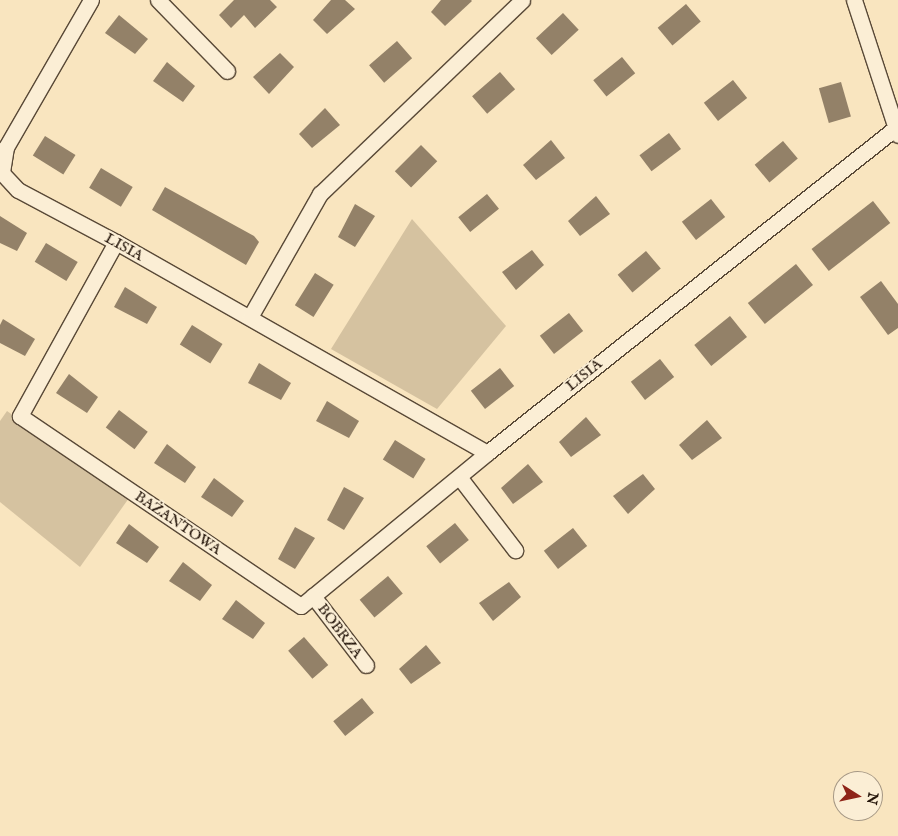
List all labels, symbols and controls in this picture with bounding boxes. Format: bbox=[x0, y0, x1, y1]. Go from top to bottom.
street label: LISIA bbox=[102, 229, 146, 265]
street label: LISIA bbox=[562, 355, 606, 395]
street label: BAŻANTOWA bbox=[131, 487, 225, 559]
street label: BOBRZA bbox=[314, 600, 366, 662]
north arrow bbox=[833, 771, 883, 821]
text: N bbox=[862, 791, 882, 806]

